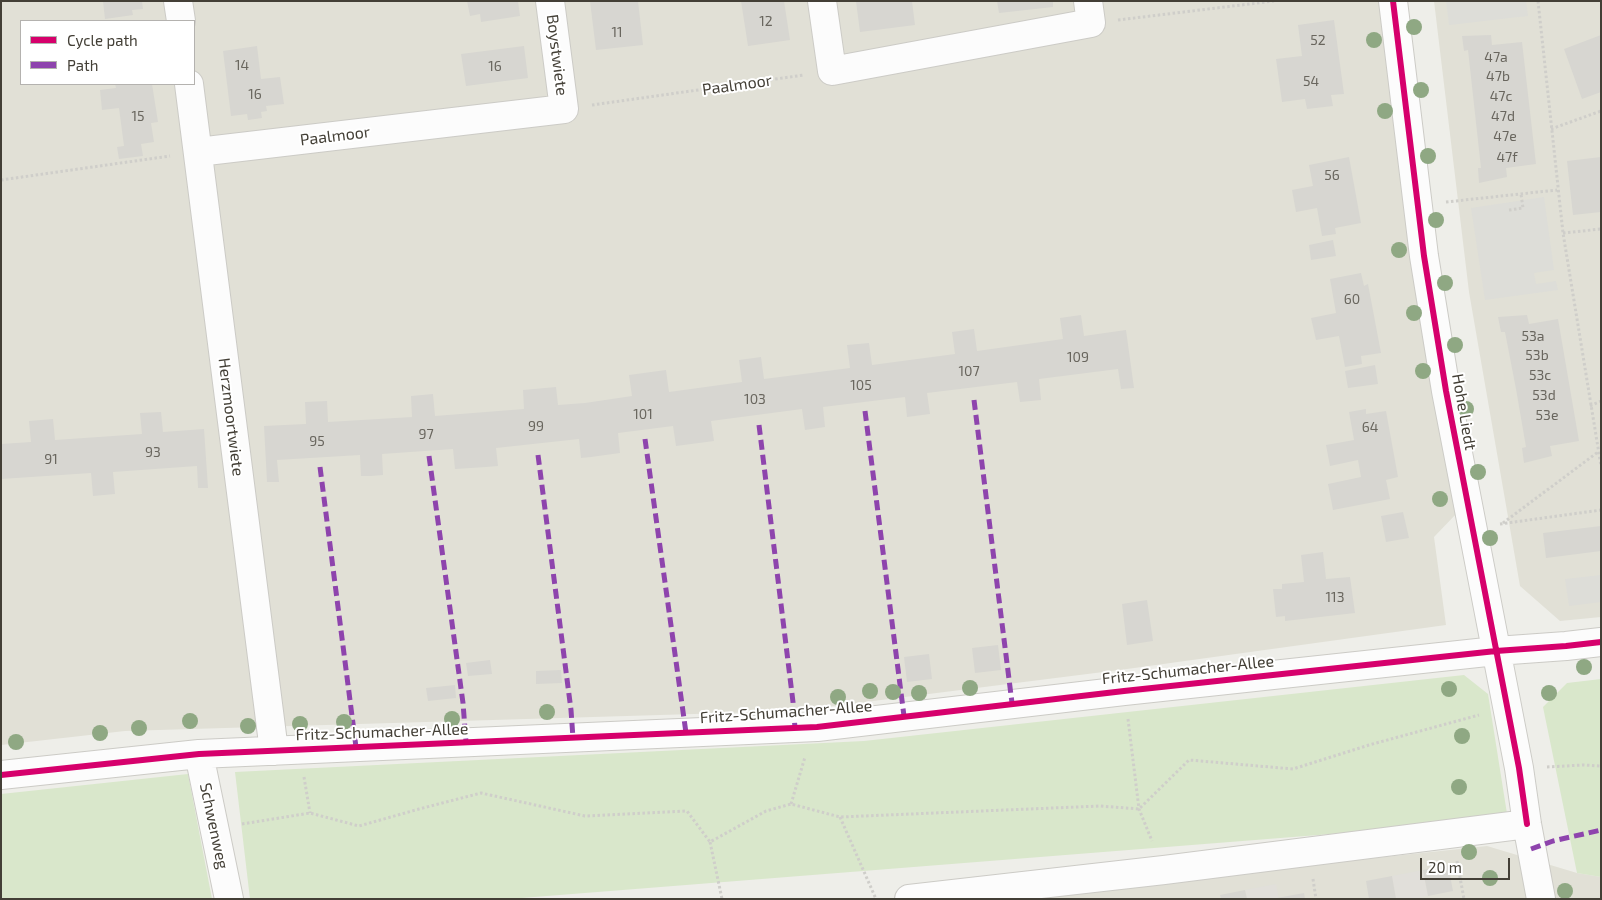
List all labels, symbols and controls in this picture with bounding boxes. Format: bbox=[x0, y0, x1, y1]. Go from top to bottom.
street label: Boystwiete bbox=[542, 13, 572, 97]
house number: 12 bbox=[759, 13, 773, 29]
legend bbox=[20, 20, 195, 85]
house number: 11 bbox=[611, 24, 623, 40]
text: Cycle path bbox=[67, 31, 138, 49]
house number: 52 bbox=[1310, 32, 1326, 48]
house number: 47a bbox=[1484, 49, 1508, 65]
text: Path bbox=[67, 56, 98, 74]
house number: 14 bbox=[235, 57, 249, 73]
house number: 16 bbox=[488, 58, 502, 74]
house number: 47b bbox=[1486, 68, 1510, 84]
street label: Paalmoor bbox=[701, 71, 773, 99]
house number: 54 bbox=[1303, 73, 1319, 89]
house number: 16 bbox=[248, 86, 262, 102]
house number: 47c bbox=[1490, 88, 1512, 104]
house number: 15 bbox=[131, 108, 145, 124]
house number: 47d bbox=[1491, 108, 1515, 124]
street label: Paalmoor bbox=[299, 122, 371, 150]
house number: 47e bbox=[1493, 128, 1517, 144]
house number: 47f bbox=[1496, 149, 1518, 165]
house number: 56 bbox=[1324, 167, 1340, 183]
house number: 60 bbox=[1344, 291, 1360, 307]
house number: 53a bbox=[1522, 328, 1544, 344]
house number: 53b bbox=[1525, 347, 1549, 363]
house number: 109 bbox=[1067, 349, 1089, 365]
street label: Herzmoortwiete bbox=[214, 357, 248, 477]
house number: 107 bbox=[958, 363, 980, 379]
house number: 53c bbox=[1529, 367, 1551, 383]
street label: Hohe Liedt bbox=[1448, 372, 1480, 452]
house number: 105 bbox=[850, 377, 872, 393]
house number: 53d bbox=[1532, 387, 1556, 403]
house number: 103 bbox=[744, 391, 766, 407]
house number: 101 bbox=[633, 406, 653, 422]
house number: 53e bbox=[1536, 407, 1558, 423]
house number: 99 bbox=[528, 418, 544, 434]
house number: 64 bbox=[1362, 419, 1378, 435]
house number: 97 bbox=[418, 426, 434, 442]
house number: 95 bbox=[309, 433, 325, 449]
house number: 93 bbox=[145, 444, 161, 460]
house number: 91 bbox=[44, 451, 58, 467]
house number: 113 bbox=[1326, 589, 1344, 605]
street label: Fritz-Schumacher-Allee bbox=[1101, 651, 1275, 689]
street label: Fritz-Schumacher-Allee bbox=[699, 696, 873, 728]
street label: Fritz-Schumacher-Allee bbox=[295, 719, 469, 745]
street label: Schwenweg bbox=[195, 781, 233, 871]
scale bar bbox=[1422, 848, 1512, 880]
text: 20 m bbox=[1428, 858, 1462, 876]

